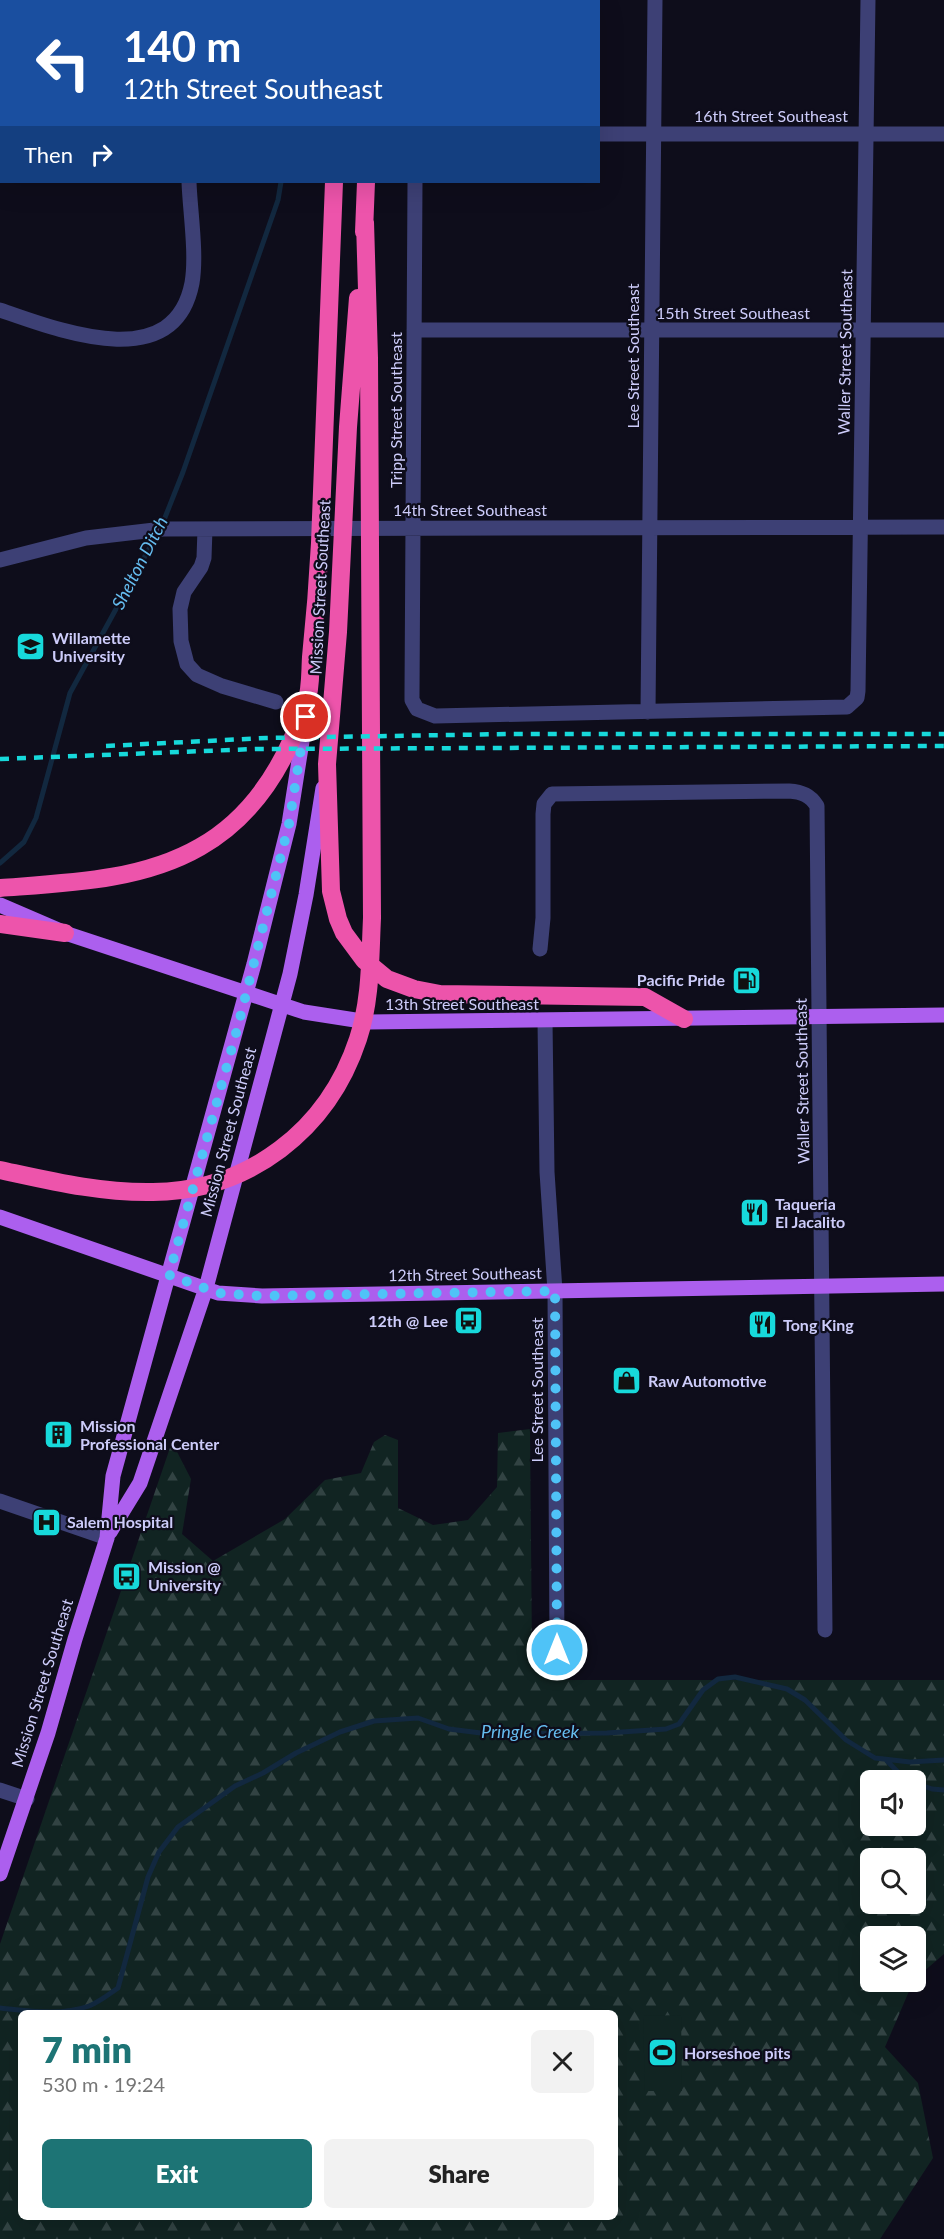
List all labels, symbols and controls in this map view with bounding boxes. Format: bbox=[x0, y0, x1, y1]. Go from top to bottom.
text: 140 m bbox=[123, 21, 241, 71]
icon: left bbox=[24, 24, 102, 102]
text: 12th Street Southeast bbox=[123, 72, 383, 105]
street label: 16th Street Southeast bbox=[694, 106, 848, 125]
icon: right bbox=[85, 138, 118, 171]
text: Then bbox=[24, 141, 73, 168]
street label: Waller Street Southeast bbox=[834, 269, 855, 435]
street label: Lee Street Southeast bbox=[623, 283, 642, 429]
street label: 15th Street Southeast bbox=[656, 303, 810, 322]
street label: Tripp Street Southeast bbox=[386, 332, 405, 488]
street label: Mission Street Southeast bbox=[305, 499, 334, 675]
street label: 14th Street Southeast bbox=[393, 500, 547, 519]
water label: Shelton Ditch bbox=[106, 513, 172, 613]
place label: Willamette University bbox=[52, 628, 131, 665]
school or university icon: Willamette University bbox=[15, 631, 47, 663]
pin bbox=[280, 691, 331, 742]
icon: arrive bbox=[289, 700, 322, 733]
fuel station icon: Pacific Pride bbox=[730, 964, 762, 996]
place label: Pacific Pride bbox=[637, 970, 725, 989]
street label: 13th Street Southeast bbox=[385, 994, 539, 1013]
street label: Waller Street Southeast bbox=[791, 998, 812, 1164]
street label: Mission Street Southeast bbox=[196, 1045, 259, 1219]
place label: Taqueria El Jacalito bbox=[775, 1194, 845, 1231]
restaurant icon: Taqueria El Jacalito bbox=[738, 1197, 770, 1229]
street label: 12th Street Southeast bbox=[388, 1263, 542, 1284]
bus stop icon: 12th @ Lee bbox=[453, 1305, 485, 1337]
restaurant icon: Tong King bbox=[746, 1309, 778, 1341]
place label: 12th @ Lee bbox=[368, 1311, 448, 1330]
place label: Tong King bbox=[783, 1315, 854, 1334]
street label: Lee Street Southeast bbox=[527, 1317, 546, 1463]
shop icon: Raw Automotive bbox=[611, 1365, 643, 1397]
place label: Raw Automotive bbox=[648, 1371, 767, 1390]
place label: Mission Professional Center bbox=[80, 1416, 219, 1453]
building icon: Mission Professional Center bbox=[43, 1419, 75, 1451]
hospital icon: Salem Hospital bbox=[30, 1506, 62, 1538]
place label: Salem Hospital bbox=[67, 1512, 173, 1531]
place label: Mission @ University bbox=[148, 1557, 221, 1594]
bus stop icon: Mission @ University bbox=[111, 1560, 143, 1592]
street label: Mission Street Southeast bbox=[7, 1596, 76, 1769]
position arrow bbox=[525, 1618, 589, 1682]
water label: Pringle Creek bbox=[481, 1720, 580, 1742]
map controls bbox=[860, 1770, 926, 1992]
button: sound bbox=[860, 1770, 926, 1836]
button: search bbox=[860, 1848, 926, 1914]
button: layers bbox=[860, 1926, 926, 1992]
text: 7 min bbox=[42, 2027, 132, 2071]
button: close bbox=[531, 2030, 594, 2093]
sports icon: Horseshoe pits bbox=[647, 2037, 679, 2069]
place label: Horseshoe pits bbox=[684, 2043, 791, 2062]
text: 530 m · 19:24 bbox=[42, 2072, 165, 2096]
button: Exit bbox=[42, 2139, 312, 2208]
button: Share bbox=[324, 2139, 594, 2208]

